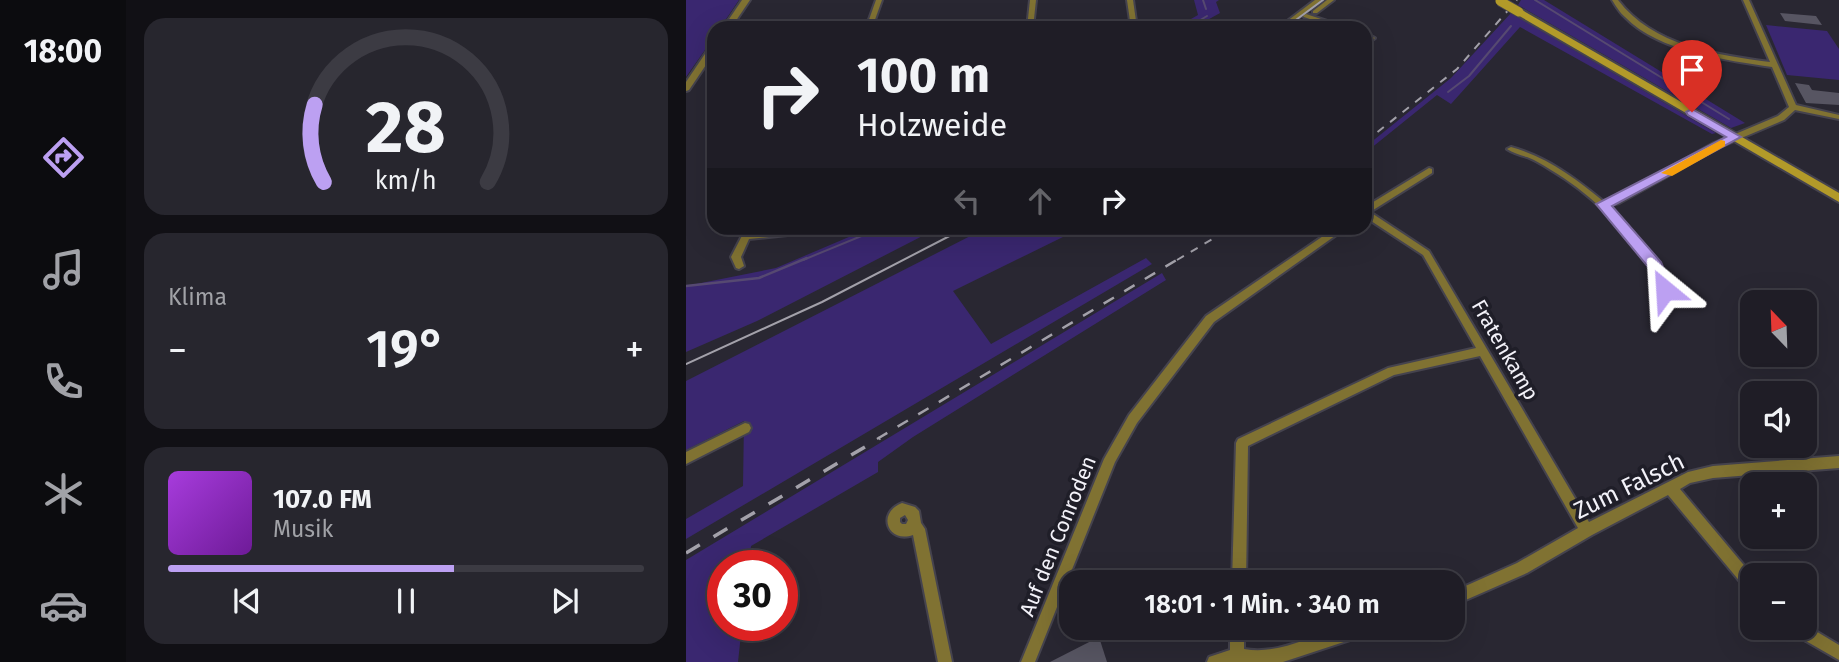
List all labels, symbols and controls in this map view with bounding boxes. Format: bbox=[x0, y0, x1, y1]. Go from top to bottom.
text: 18:00 bbox=[24, 32, 102, 70]
pin bbox=[1662, 40, 1722, 112]
text: 100 m bbox=[857, 46, 990, 105]
icon: right bbox=[742, 49, 833, 140]
icon: arrive bbox=[1673, 51, 1711, 89]
text: 28 bbox=[366, 85, 446, 172]
text: Holzweide bbox=[857, 106, 1007, 144]
icon: directions bbox=[39, 133, 88, 182]
text: km/h bbox=[375, 166, 437, 196]
icon: left bbox=[948, 182, 986, 220]
icon: ahead bbox=[1021, 182, 1059, 220]
icon: right bbox=[1094, 182, 1132, 220]
icon: music bbox=[39, 245, 88, 294]
position arrow bbox=[1628, 253, 1702, 327]
text: Klima bbox=[168, 283, 227, 311]
north arrow bbox=[1740, 290, 1816, 368]
map controls bbox=[1740, 290, 1817, 640]
street label: Fratenkamp bbox=[1466, 295, 1544, 405]
text: 19° bbox=[366, 318, 446, 381]
text: − bbox=[168, 327, 187, 373]
text: + bbox=[625, 327, 644, 373]
icon: phone bbox=[39, 357, 88, 406]
button: sound bbox=[1740, 381, 1817, 458]
street label: Zum Falsch bbox=[1569, 447, 1689, 525]
street label: Auf den Conroden bbox=[1014, 452, 1102, 620]
icon: climate bbox=[39, 469, 88, 518]
button: + bbox=[1740, 472, 1817, 549]
text: 107.0 FM bbox=[273, 484, 372, 515]
text: Musik bbox=[273, 515, 333, 543]
speed limit sign: 30 bbox=[707, 550, 798, 641]
button: − bbox=[1740, 563, 1817, 640]
icon: car bbox=[39, 581, 88, 630]
icon: previous bbox=[228, 582, 266, 620]
icon: pause bbox=[387, 582, 425, 620]
icon: next bbox=[546, 582, 584, 620]
text: 18:01 · 1 Min. · 340 m bbox=[1144, 589, 1380, 620]

